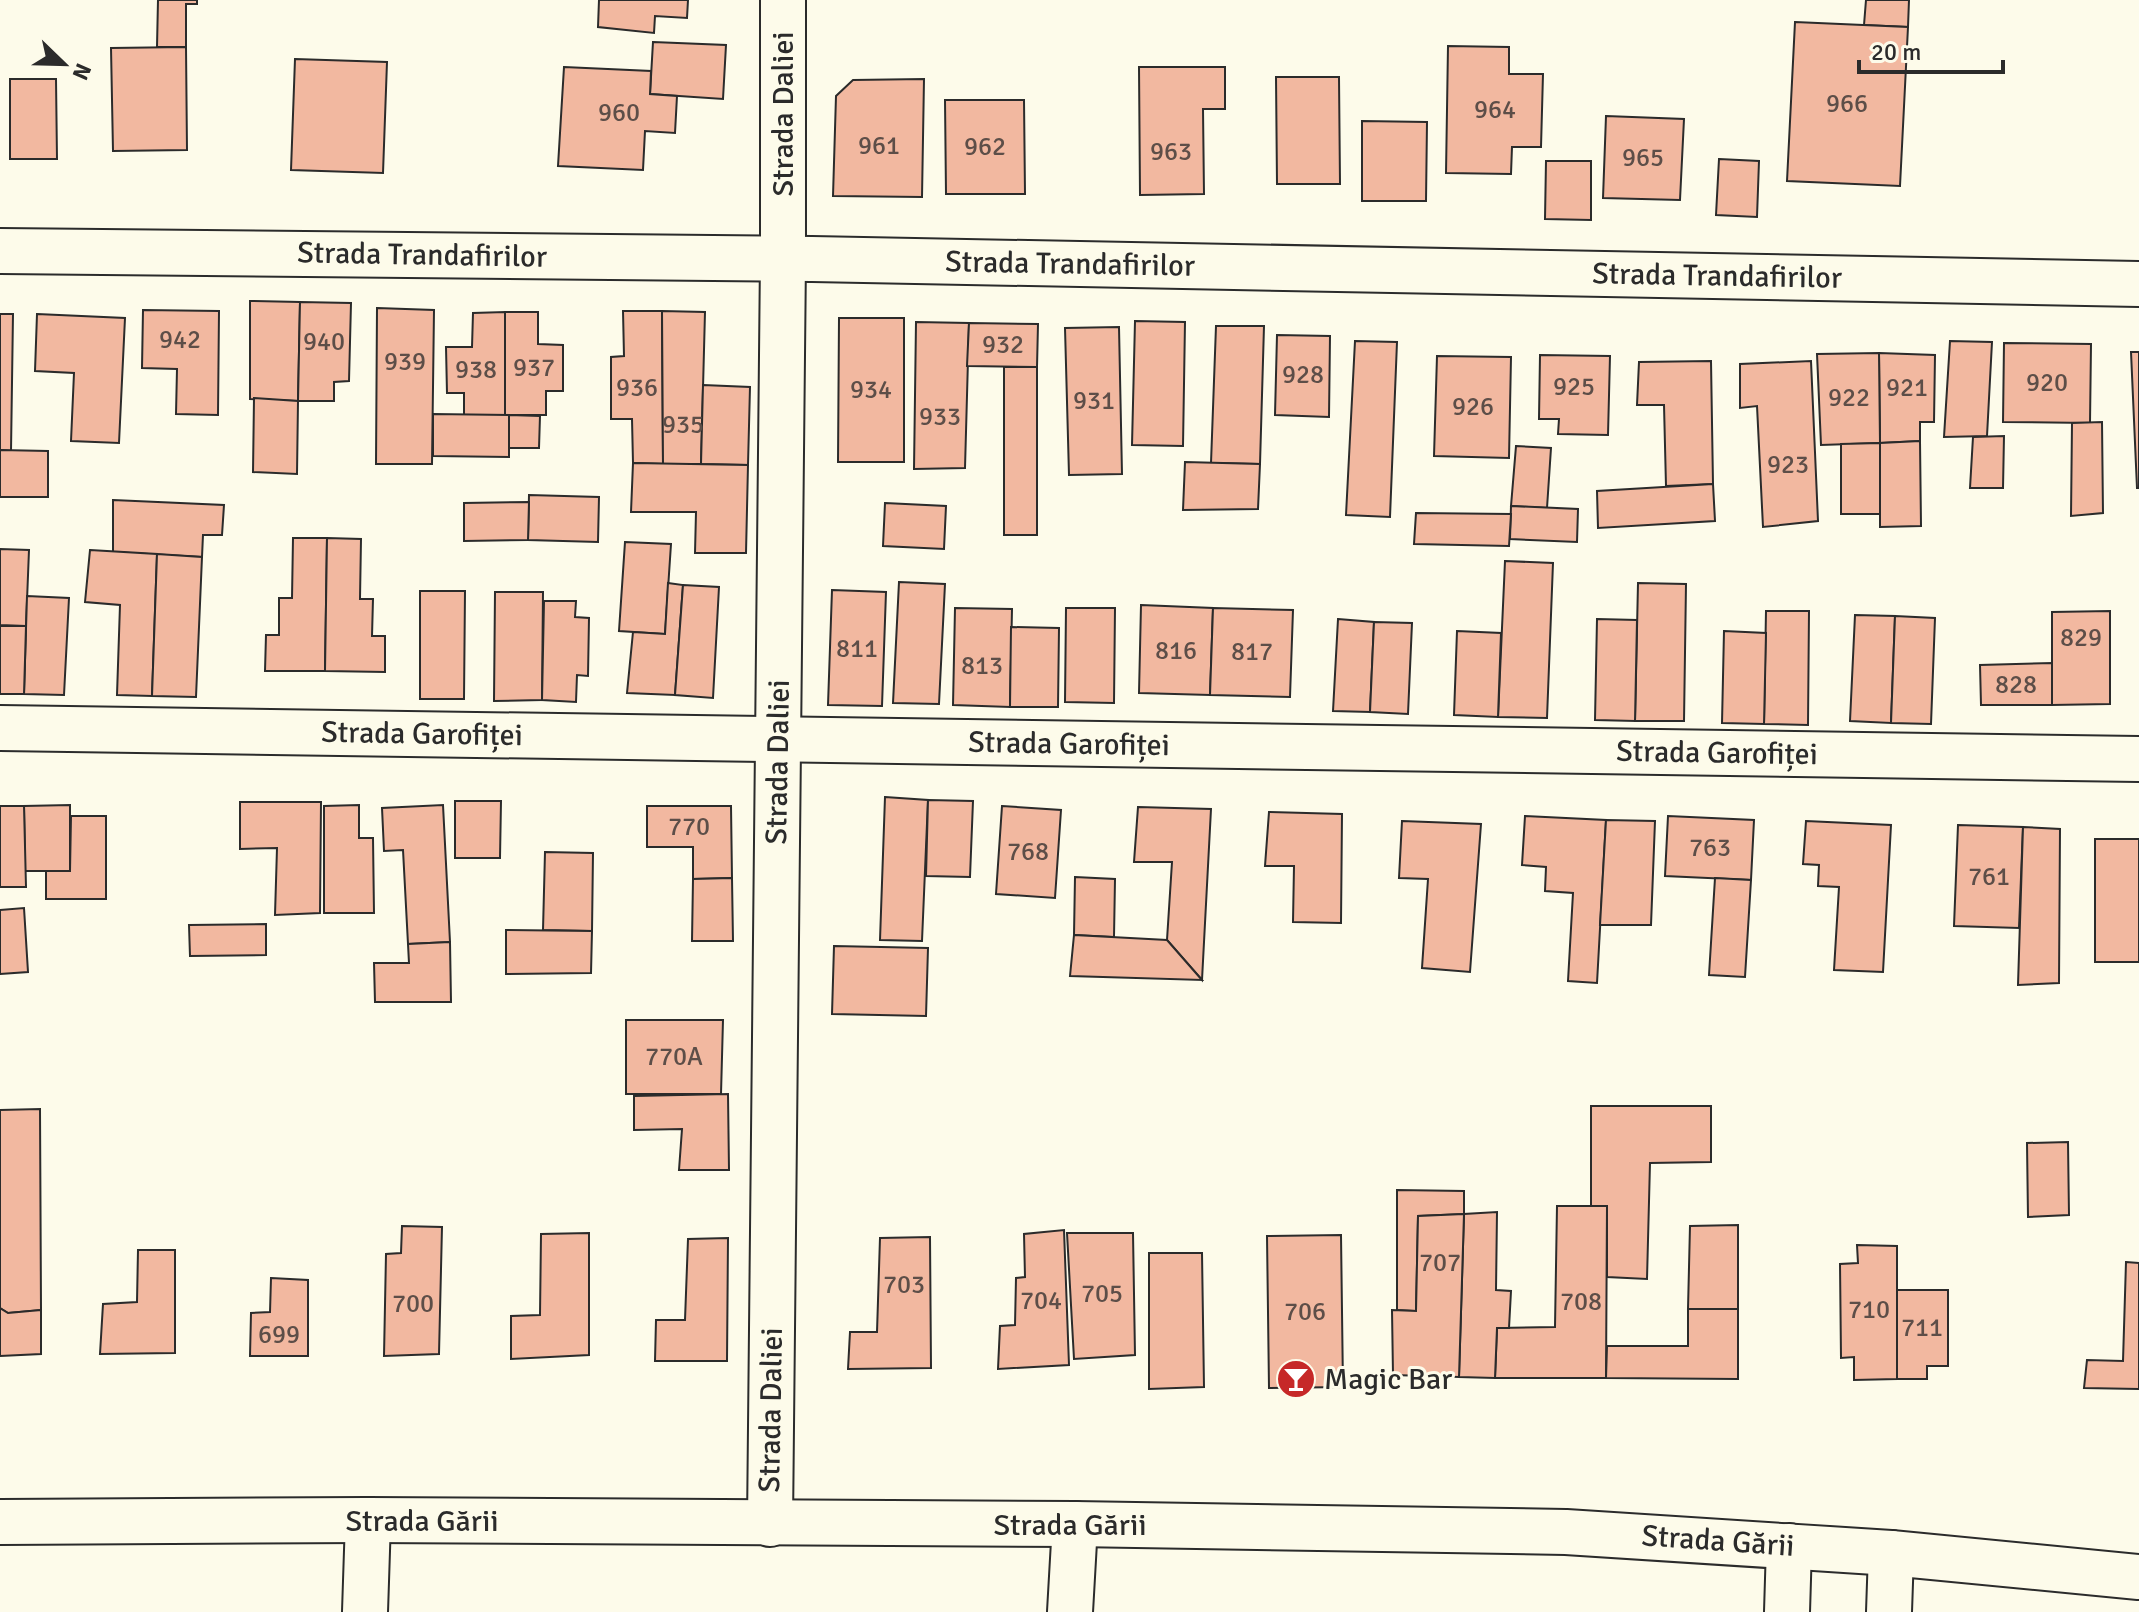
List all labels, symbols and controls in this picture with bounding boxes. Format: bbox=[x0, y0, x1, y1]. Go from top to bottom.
north arrow bbox=[24, 24, 104, 104]
scale bar bbox=[1859, 24, 2003, 74]
street label: Strada Daliei bbox=[765, 31, 802, 197]
text: 20 m bbox=[1871, 37, 1921, 67]
text: N bbox=[67, 59, 97, 84]
house number: 966 bbox=[1826, 88, 1868, 120]
house number: 964 bbox=[1474, 94, 1516, 126]
house number: 960 bbox=[598, 97, 640, 129]
house number: 961 bbox=[858, 130, 900, 162]
house number: 962 bbox=[964, 131, 1006, 163]
house number: 963 bbox=[1150, 136, 1192, 168]
house number: 965 bbox=[1622, 142, 1664, 174]
street label: Strada Trandafirilor bbox=[297, 234, 547, 276]
street label: Strada Trandafirilor bbox=[945, 243, 1195, 285]
street label: Strada Trandafirilor bbox=[1592, 255, 1842, 297]
house number: 942 bbox=[159, 324, 201, 356]
house number: 940 bbox=[303, 326, 345, 358]
house number: 932 bbox=[982, 329, 1024, 361]
house number: 939 bbox=[384, 346, 426, 378]
house number: 937 bbox=[513, 352, 555, 384]
house number: 938 bbox=[455, 354, 497, 386]
house number: 928 bbox=[1282, 359, 1324, 391]
house number: 920 bbox=[2026, 367, 2068, 399]
house number: 925 bbox=[1553, 371, 1595, 403]
house number: 936 bbox=[616, 372, 658, 404]
house number: 921 bbox=[1886, 372, 1928, 404]
house number: 934 bbox=[850, 374, 892, 406]
house number: 922 bbox=[1828, 382, 1870, 414]
house number: 931 bbox=[1073, 385, 1115, 417]
house number: 926 bbox=[1452, 391, 1494, 423]
house number: 933 bbox=[919, 401, 961, 433]
house number: 935 bbox=[662, 409, 704, 441]
house number: 923 bbox=[1767, 449, 1809, 481]
house number: 829 bbox=[2060, 622, 2102, 654]
house number: 811 bbox=[836, 633, 878, 665]
house number: 816 bbox=[1155, 635, 1197, 667]
house number: 817 bbox=[1231, 636, 1273, 668]
house number: 813 bbox=[961, 650, 1003, 682]
house number: 828 bbox=[1995, 669, 2037, 701]
street label: Strada Daliei bbox=[758, 679, 798, 845]
street label: Strada Garofiței bbox=[321, 714, 523, 754]
street label: Strada Garofiței bbox=[968, 724, 1170, 764]
street label: Strada Garofiței bbox=[1616, 733, 1818, 773]
house number: 770 bbox=[668, 811, 710, 843]
house number: 763 bbox=[1689, 832, 1731, 864]
house number: 768 bbox=[1007, 836, 1049, 868]
house number: 761 bbox=[1968, 861, 2010, 893]
house number: 770A bbox=[645, 1041, 703, 1073]
house number: 707 bbox=[1419, 1247, 1461, 1279]
house number: 703 bbox=[883, 1269, 925, 1301]
house number: 705 bbox=[1081, 1278, 1123, 1310]
house number: 704 bbox=[1020, 1285, 1062, 1317]
house number: 708 bbox=[1560, 1286, 1602, 1318]
house number: 700 bbox=[392, 1288, 434, 1320]
house number: 710 bbox=[1848, 1294, 1890, 1326]
house number: 706 bbox=[1284, 1296, 1326, 1328]
house number: 711 bbox=[1901, 1312, 1943, 1344]
house number: 699 bbox=[258, 1319, 300, 1351]
street label: Strada Daliei bbox=[751, 1327, 791, 1493]
bar icon: Magic Bar bbox=[1275, 1358, 1317, 1400]
place label: Magic Bar bbox=[1324, 1361, 1452, 1398]
street label: Strada Gării bbox=[345, 1503, 499, 1540]
street label: Strada Gării bbox=[993, 1507, 1147, 1544]
street label: Strada Gării bbox=[1640, 1517, 1796, 1565]

